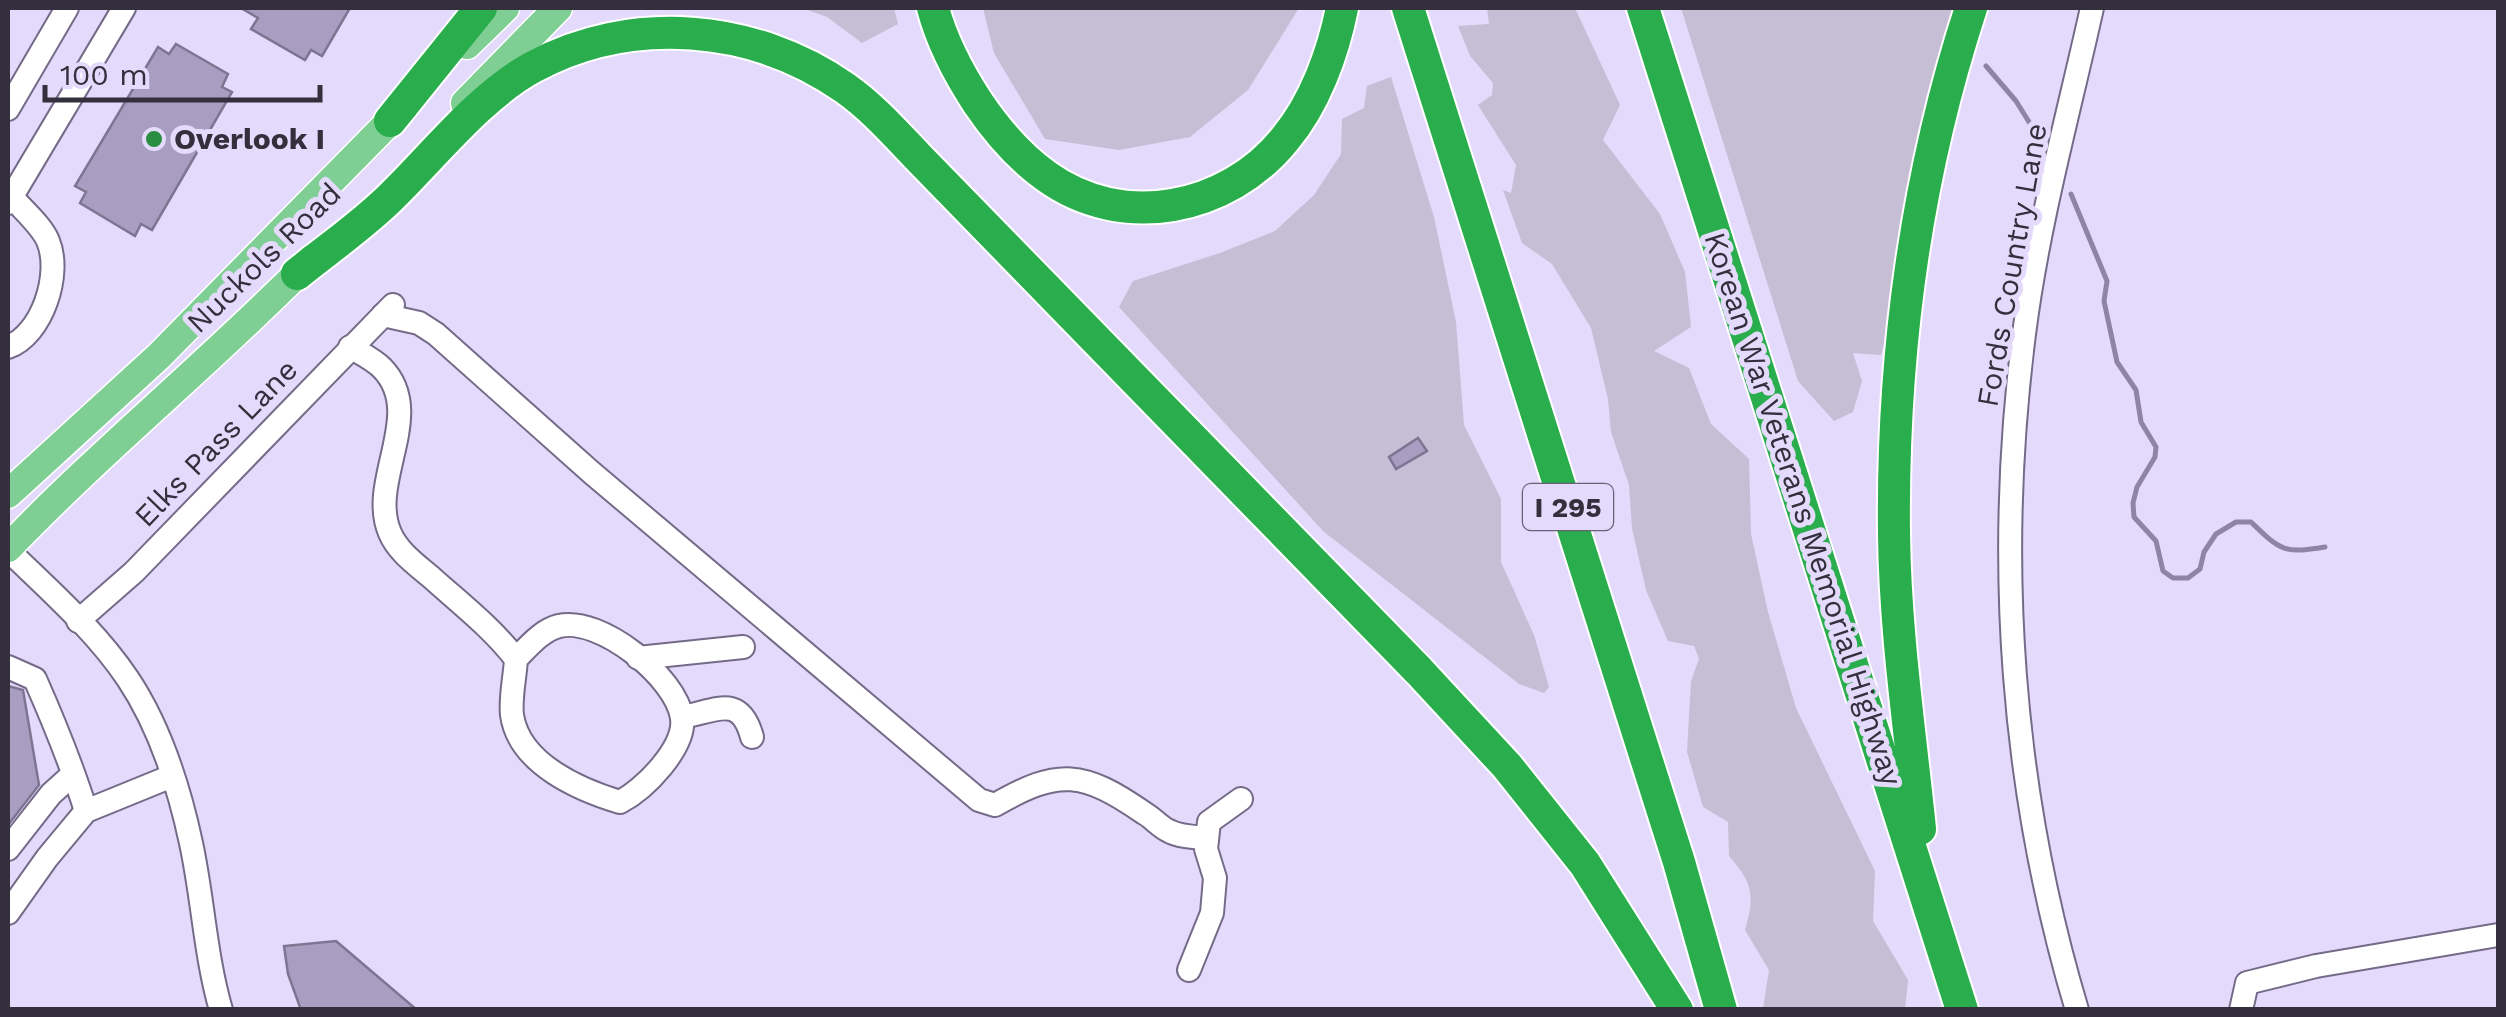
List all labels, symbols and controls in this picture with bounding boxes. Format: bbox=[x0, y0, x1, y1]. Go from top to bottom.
scale bar bbox=[45, 40, 320, 102]
text: 100 m bbox=[60, 57, 148, 92]
street label: Fords Country Lane bbox=[1969, 120, 2054, 409]
place label: Overlook I bbox=[174, 121, 325, 156]
marker: Overlook I bbox=[143, 128, 165, 150]
street label: Nuckols Road bbox=[180, 176, 348, 340]
street label: Korean War Veterans Memorial Highway bbox=[1697, 228, 1910, 790]
street label: Elks Pass Lane bbox=[127, 352, 304, 534]
road number: I 295 bbox=[1523, 484, 1613, 530]

